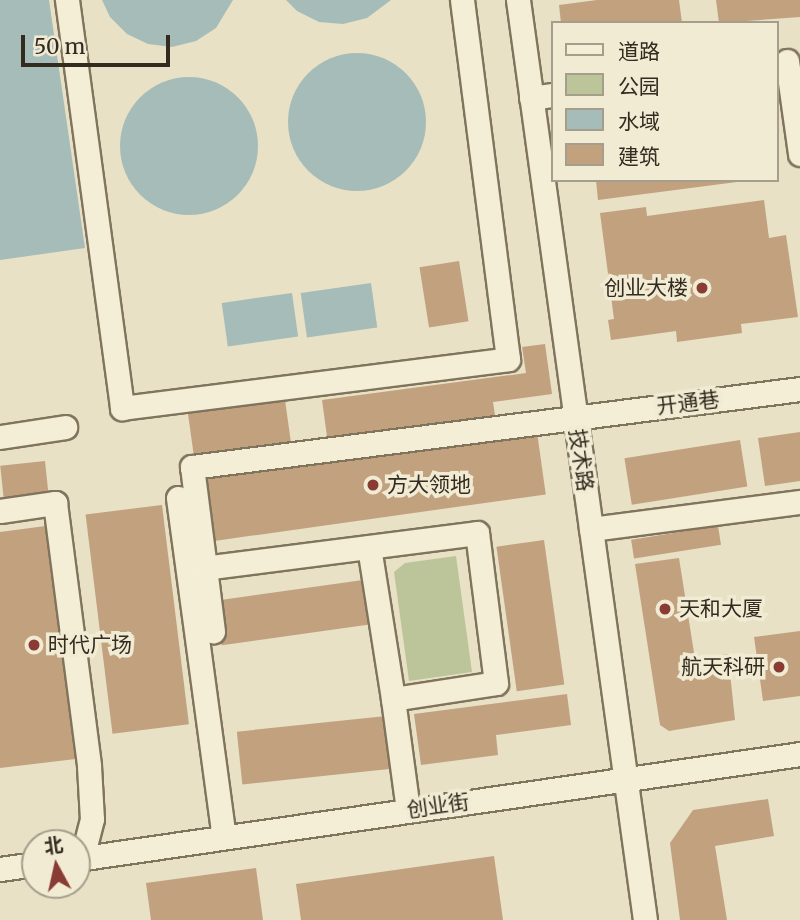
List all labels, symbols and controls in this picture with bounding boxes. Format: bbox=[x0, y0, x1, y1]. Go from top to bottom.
scale bar bbox=[24, 21, 173, 65]
legend bbox=[552, 21, 779, 182]
text: 50 m bbox=[34, 33, 85, 60]
text: 道路 bbox=[618, 38, 660, 65]
text: 公园 bbox=[618, 73, 660, 100]
text: 水域 bbox=[618, 108, 660, 135]
text: 建筑 bbox=[618, 143, 660, 170]
place label: 创业大楼 bbox=[604, 275, 688, 301]
marker: 创业大楼 bbox=[694, 280, 710, 296]
street label: 开通巷 bbox=[655, 387, 721, 419]
street label: 技术路 bbox=[564, 427, 598, 493]
place label: 方大领地 bbox=[387, 472, 471, 498]
marker: 方大领地 bbox=[365, 477, 381, 493]
place label: 天和大厦 bbox=[679, 596, 763, 622]
marker: 天和大厦 bbox=[657, 601, 673, 617]
place label: 时代广场 bbox=[48, 632, 132, 658]
marker: 时代广场 bbox=[26, 637, 42, 653]
place label: 航天科研 bbox=[681, 654, 765, 680]
marker: 航天科研 bbox=[771, 659, 787, 675]
street label: 创业街 bbox=[405, 789, 471, 823]
north arrow bbox=[21, 829, 91, 899]
text: 北 bbox=[42, 832, 64, 858]

